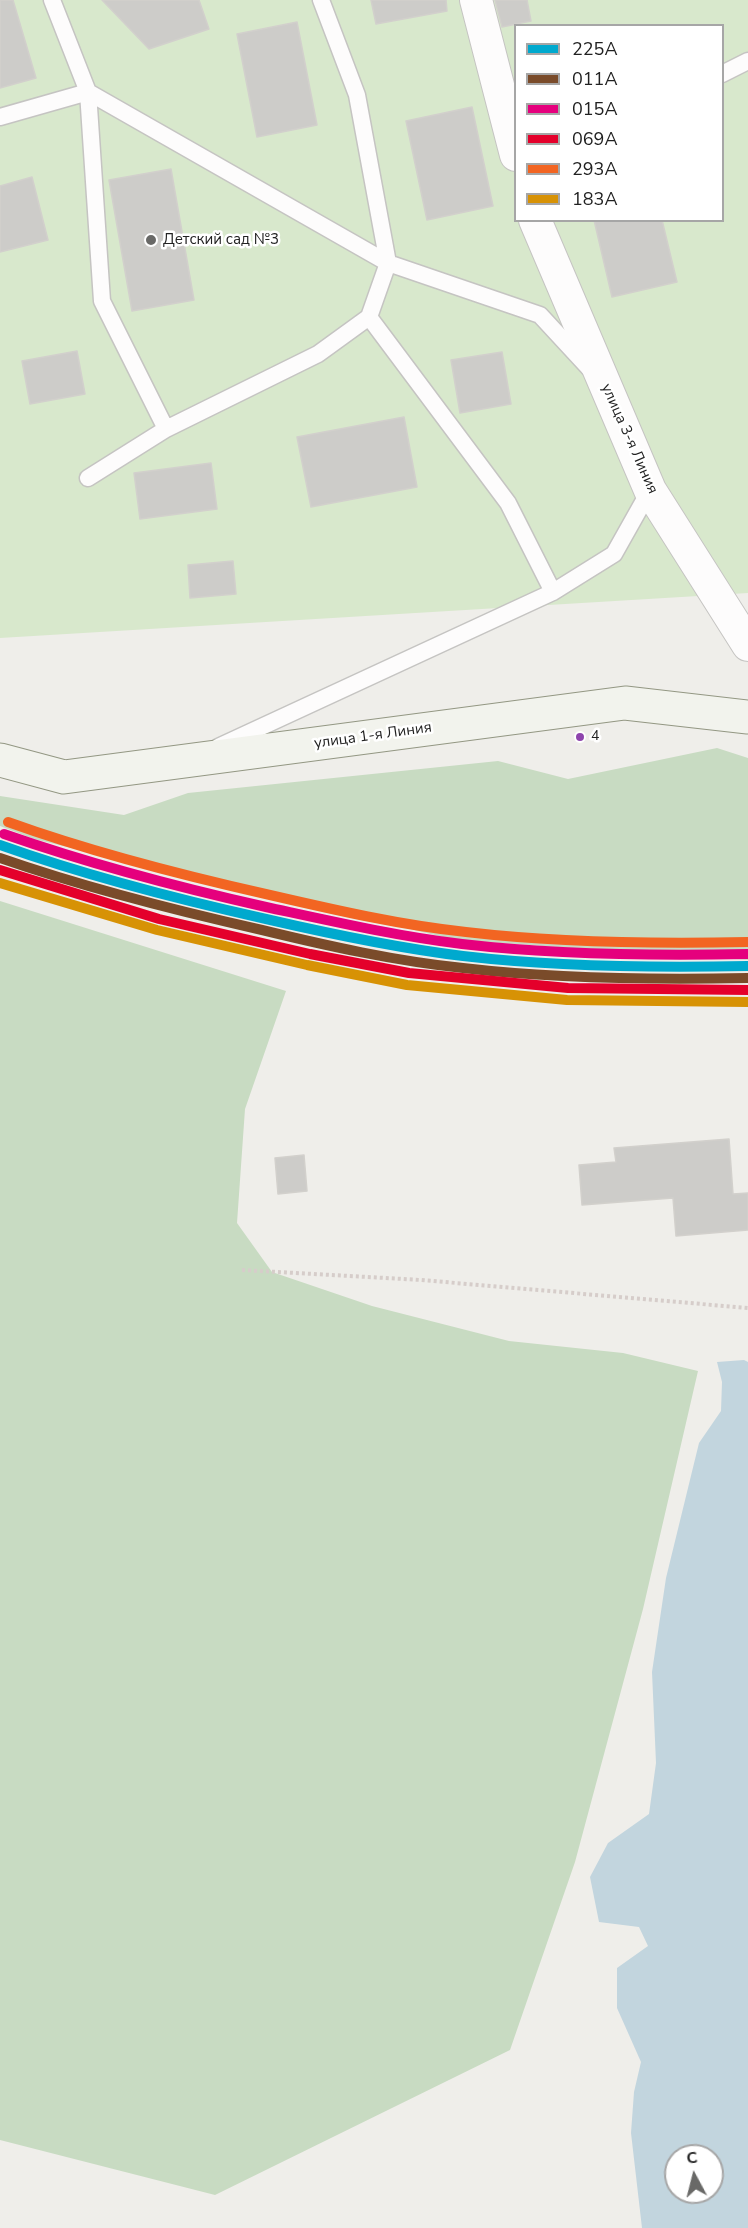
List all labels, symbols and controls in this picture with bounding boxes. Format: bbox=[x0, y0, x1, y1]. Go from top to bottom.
legend bbox=[514, 24, 724, 222]
text: 225А bbox=[572, 37, 618, 61]
text: 011А bbox=[572, 67, 618, 91]
text: 015А bbox=[572, 97, 618, 121]
text: 069А bbox=[572, 127, 618, 151]
text: 293А bbox=[572, 157, 618, 181]
text: 183А bbox=[572, 187, 618, 211]
place label: Детский сад №3 bbox=[163, 231, 279, 249]
marker: Детский сад №3 bbox=[144, 233, 158, 247]
street label: улица 3-я Линия bbox=[597, 381, 661, 497]
street label: улица 1-я Линия bbox=[313, 719, 433, 753]
place label: 4 bbox=[591, 729, 599, 745]
marker: 4 bbox=[574, 731, 586, 743]
north arrow bbox=[664, 2144, 724, 2204]
text: С bbox=[685, 2147, 699, 2170]

